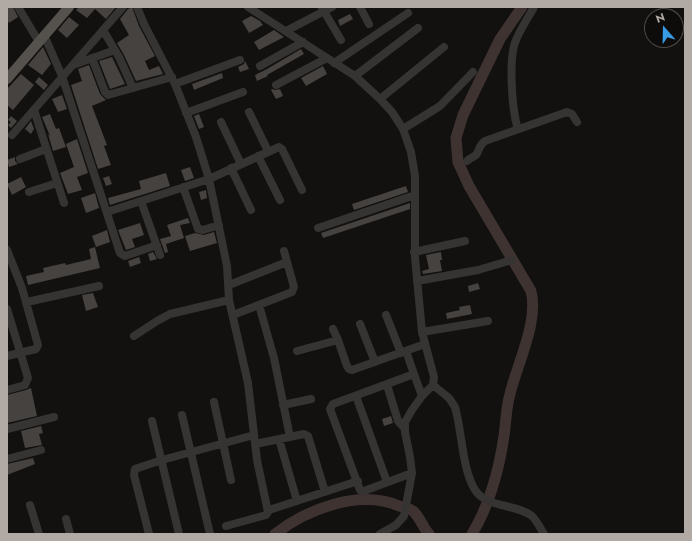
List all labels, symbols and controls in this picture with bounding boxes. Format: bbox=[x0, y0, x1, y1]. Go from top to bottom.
north arrow bbox=[644, 8, 684, 48]
text: N bbox=[653, 9, 667, 27]

